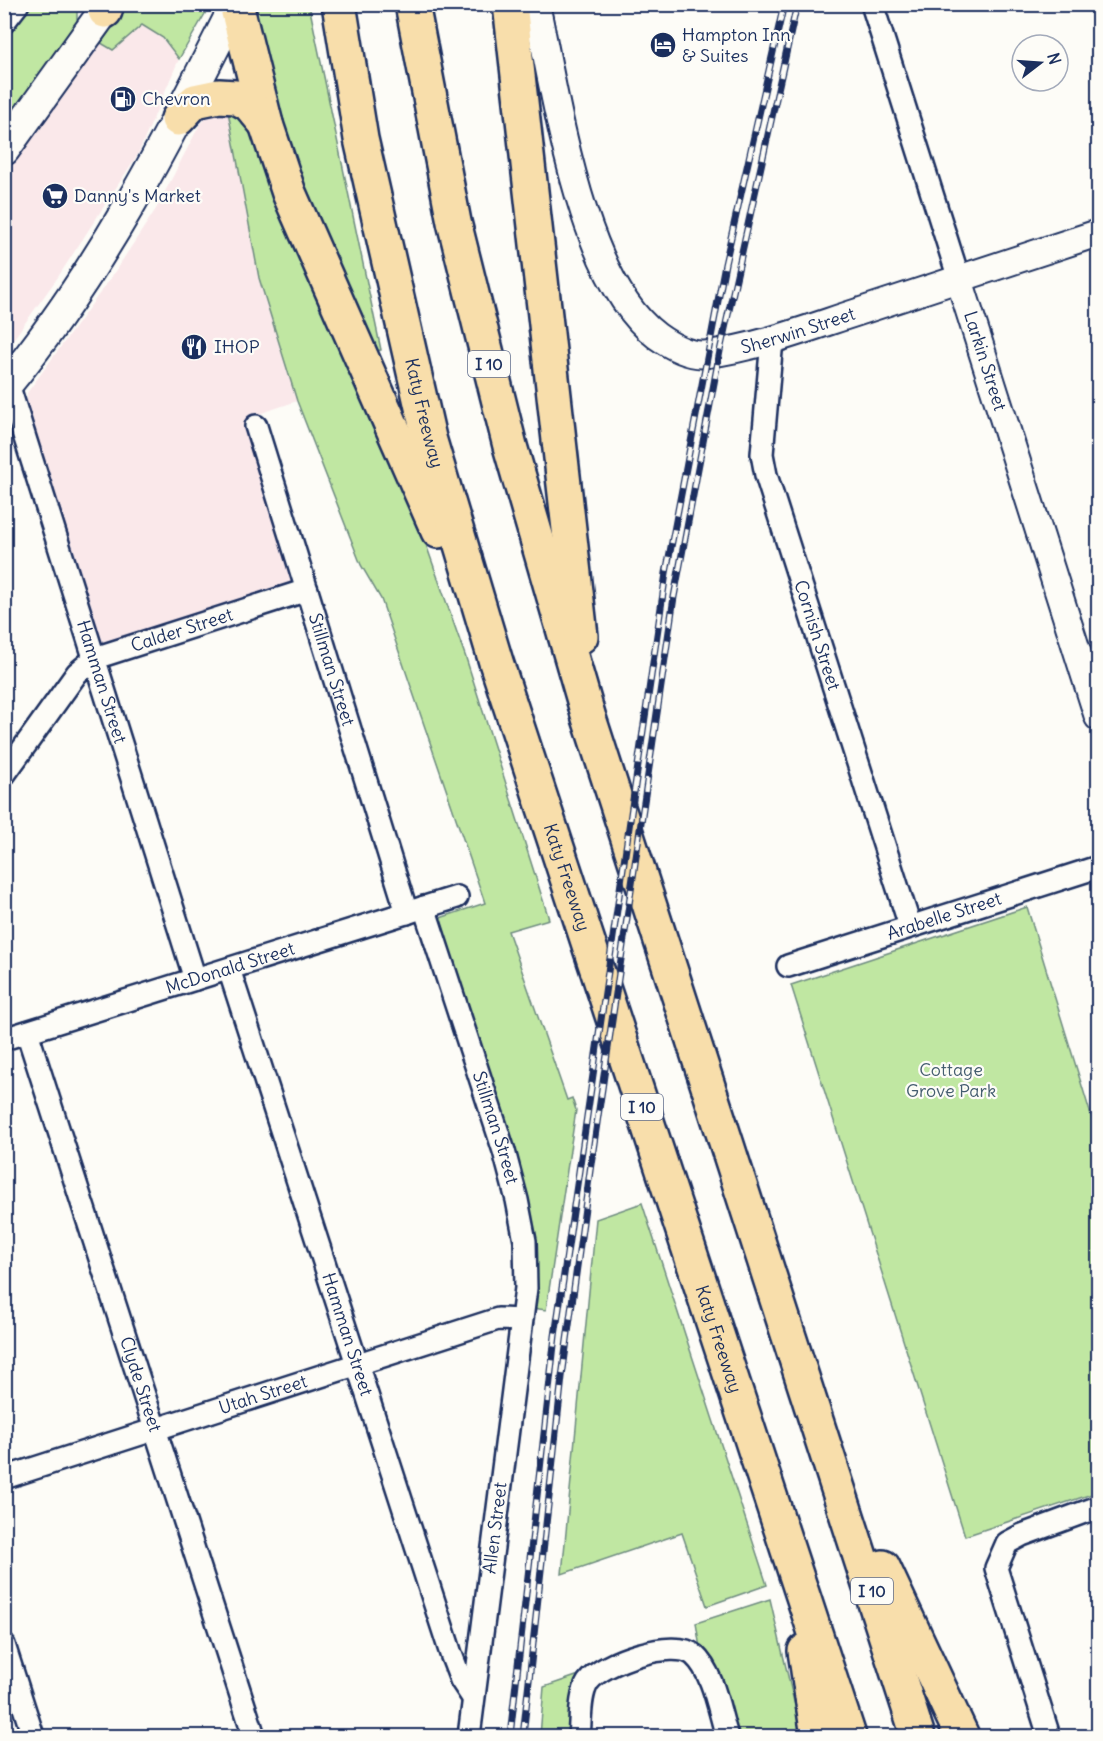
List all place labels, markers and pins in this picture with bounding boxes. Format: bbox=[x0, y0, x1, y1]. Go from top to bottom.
place label: Hampton Inn & Suites bbox=[682, 23, 791, 67]
hotel icon: Hampton Inn & Suites bbox=[648, 30, 678, 60]
fuel station icon: Chevron bbox=[108, 84, 138, 114]
place label: Chevron bbox=[142, 87, 210, 110]
supermarket icon: Danny's Market bbox=[40, 181, 70, 211]
place label: Danny's Market bbox=[74, 184, 201, 207]
restaurant icon: IHOP bbox=[179, 332, 209, 362]
place label: IHOP bbox=[214, 335, 260, 358]

